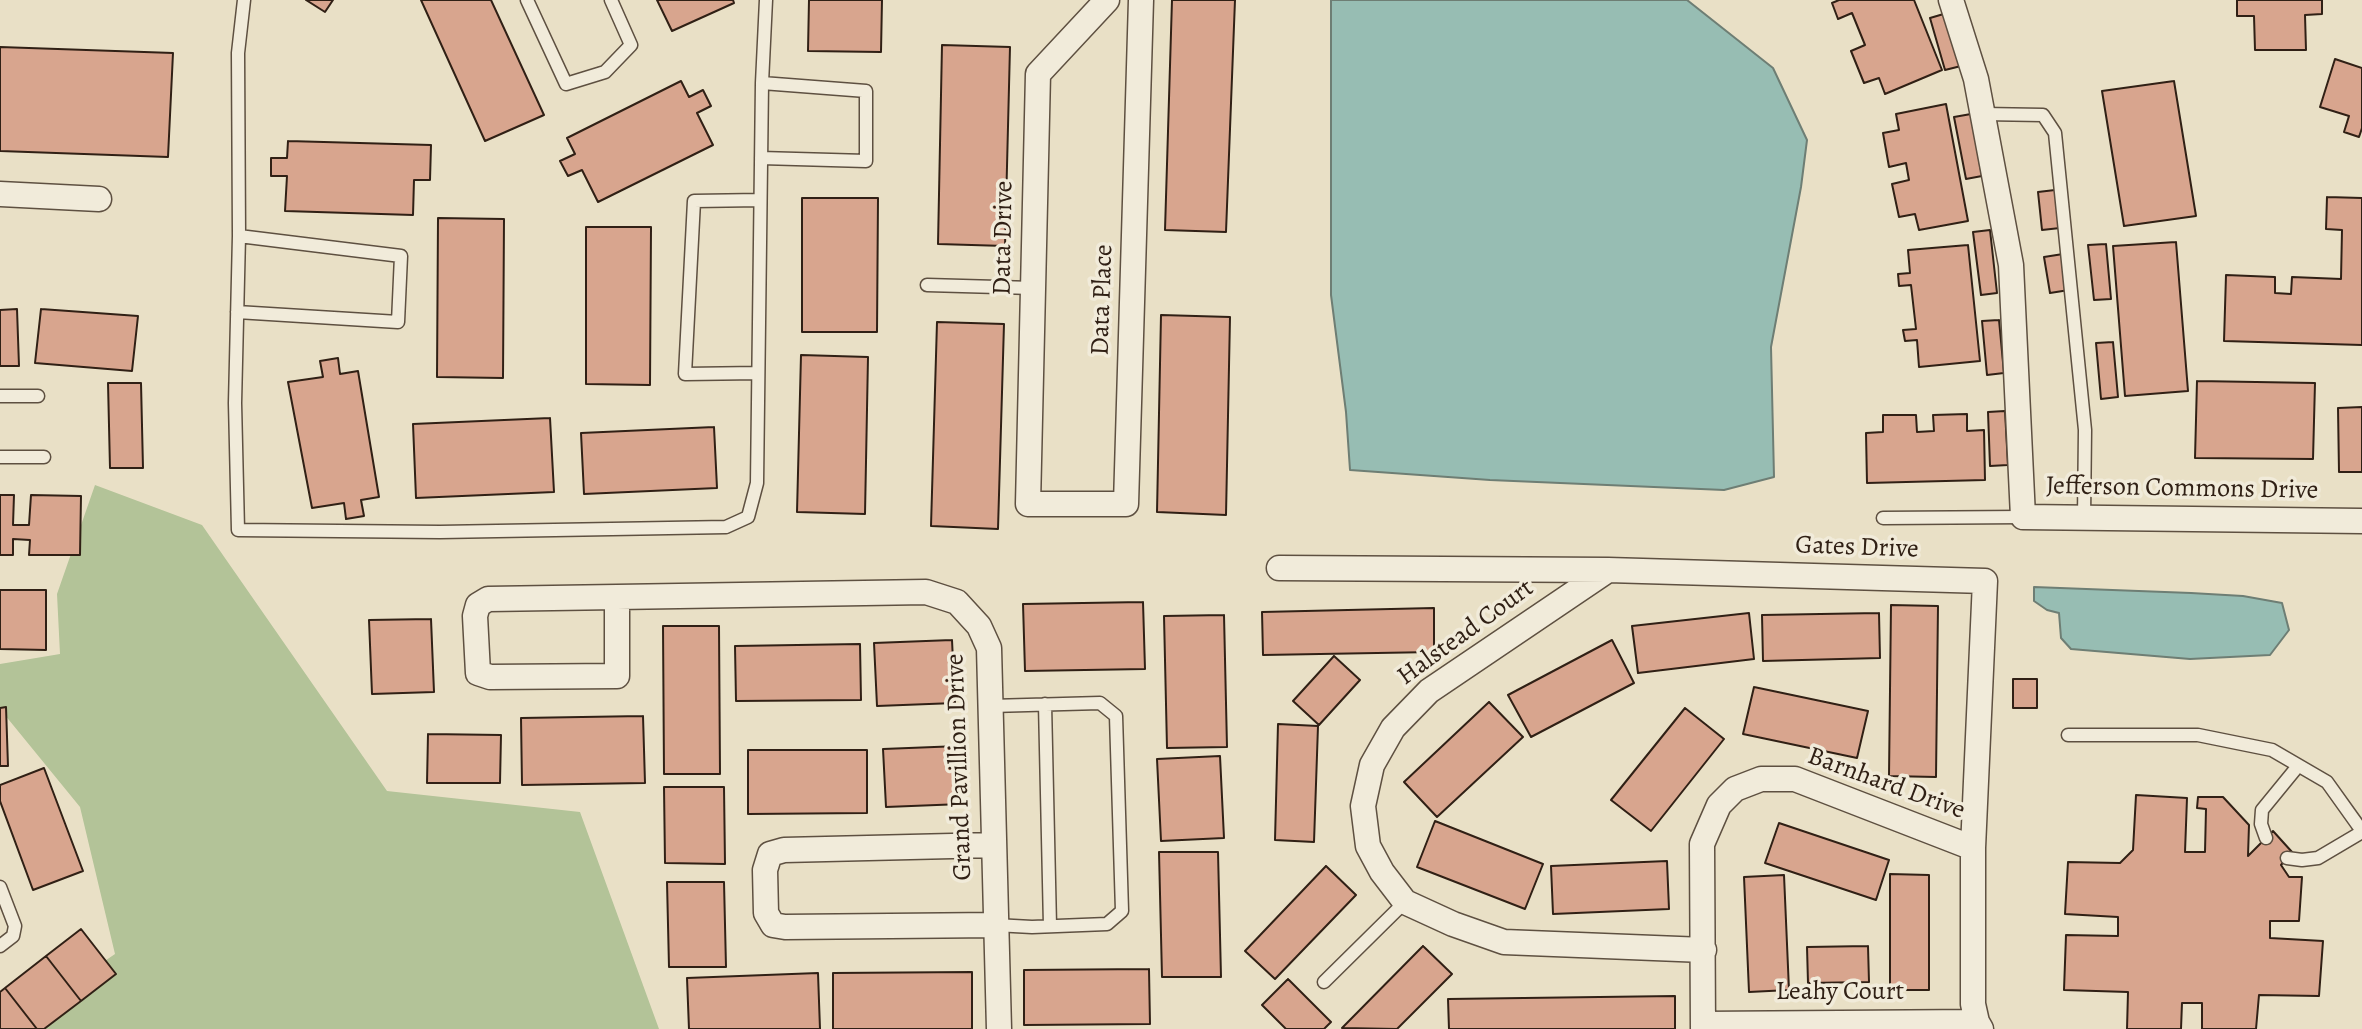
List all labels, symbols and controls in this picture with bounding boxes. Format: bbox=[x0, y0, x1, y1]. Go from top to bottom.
street label: Data Drive bbox=[987, 180, 1021, 296]
street label: Data Place bbox=[1085, 244, 1121, 356]
street label: Jefferson Commons Drive bbox=[2045, 471, 2319, 507]
street label: Gates Drive bbox=[1795, 530, 1919, 566]
street label: Halstead Court bbox=[1392, 573, 1540, 693]
street label: Grand Pavillion Drive bbox=[940, 653, 980, 881]
street label: Barnhard Drive bbox=[1803, 741, 1969, 827]
street label: Leahy Court bbox=[1776, 977, 1904, 1009]

